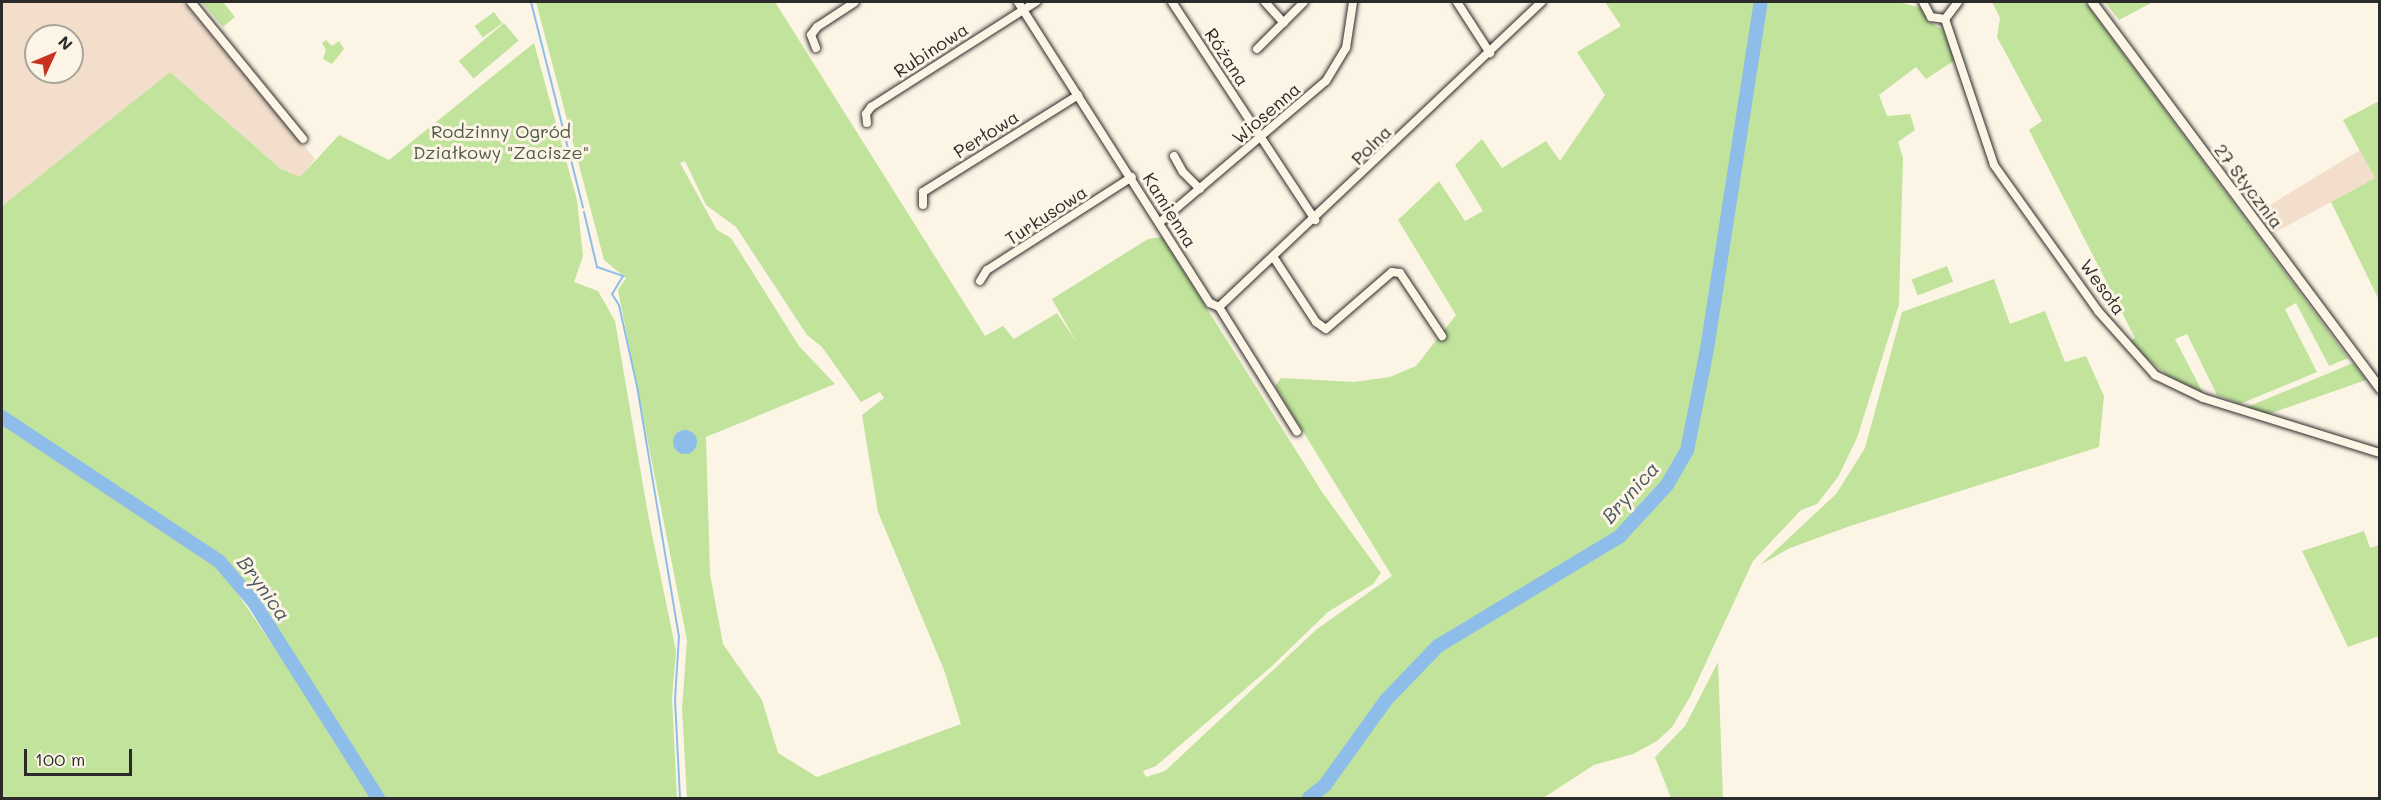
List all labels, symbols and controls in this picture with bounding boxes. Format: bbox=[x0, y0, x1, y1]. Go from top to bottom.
street label: Rubinowa bbox=[890, 18, 972, 82]
north arrow bbox=[24, 24, 84, 84]
street label: Różana bbox=[1200, 24, 1254, 90]
text: N bbox=[54, 31, 78, 54]
street label: Wiosenna bbox=[1228, 78, 1304, 148]
street label: Perłowa bbox=[949, 106, 1023, 162]
park label: Rodzinny Ogród Działkowy "Zacisze" bbox=[413, 121, 589, 164]
street label: Polna bbox=[1346, 121, 1396, 169]
street label: 27 Stycznia bbox=[2210, 139, 2288, 233]
street label: Kamienna bbox=[1139, 169, 1201, 251]
street label: Turkusowa bbox=[1001, 181, 1091, 249]
street label: Wesoła bbox=[2076, 255, 2130, 319]
water label: Brynica bbox=[1596, 456, 1664, 528]
water label: Brynica bbox=[232, 551, 296, 625]
scale bar bbox=[27, 737, 135, 775]
text: 100 m bbox=[35, 747, 85, 771]

